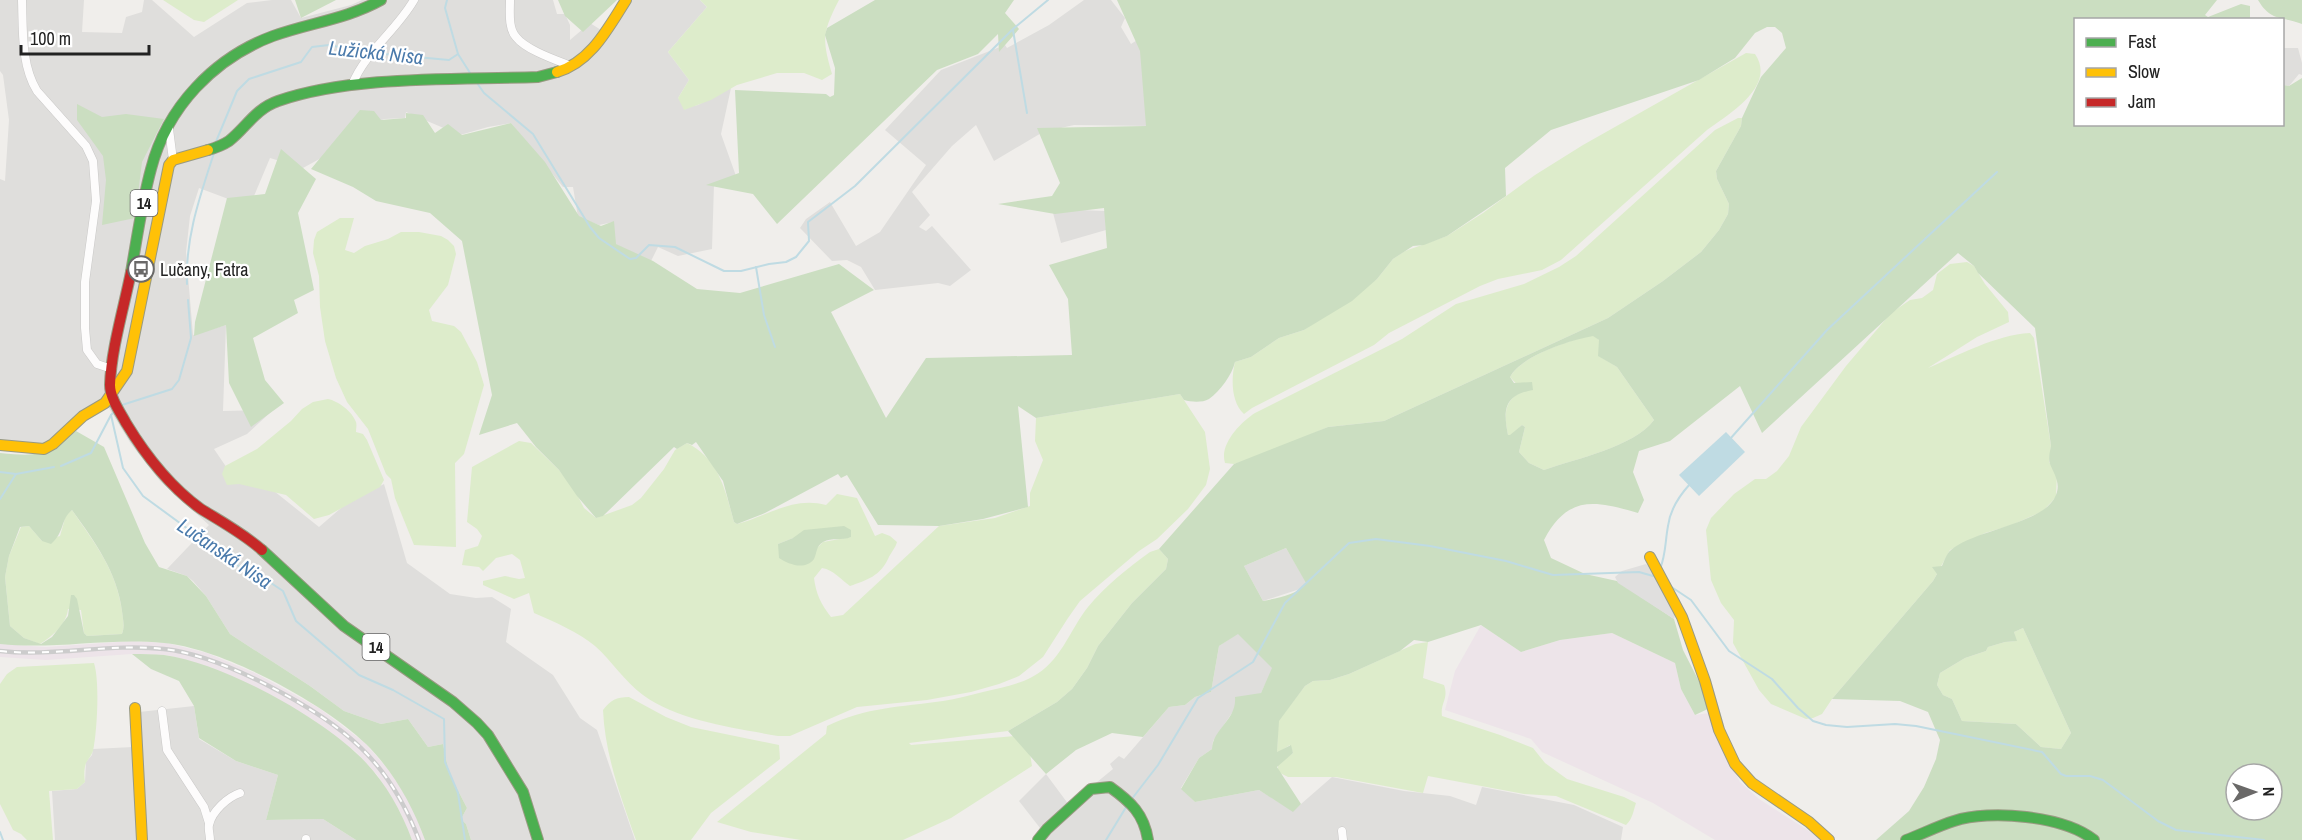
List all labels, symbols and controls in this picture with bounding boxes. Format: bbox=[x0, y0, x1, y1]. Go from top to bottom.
scale bar bbox=[21, 18, 148, 56]
legend bbox=[2074, 18, 2284, 126]
text: 100 m bbox=[30, 26, 71, 51]
text: Fast bbox=[2128, 29, 2156, 54]
water label: Lužická Nisa bbox=[327, 34, 425, 70]
text: Slow bbox=[2128, 59, 2160, 84]
text: Jam bbox=[2128, 89, 2156, 114]
road number: 14 bbox=[130, 190, 158, 216]
bus stop icon: Lučany, Fatra bbox=[126, 254, 156, 284]
place label: Lučany, Fatra bbox=[160, 257, 248, 282]
water label: Lučanská Nisa bbox=[172, 511, 278, 595]
road number: 14 bbox=[362, 634, 389, 660]
north arrow bbox=[2224, 762, 2284, 822]
text: N bbox=[2258, 787, 2280, 797]

